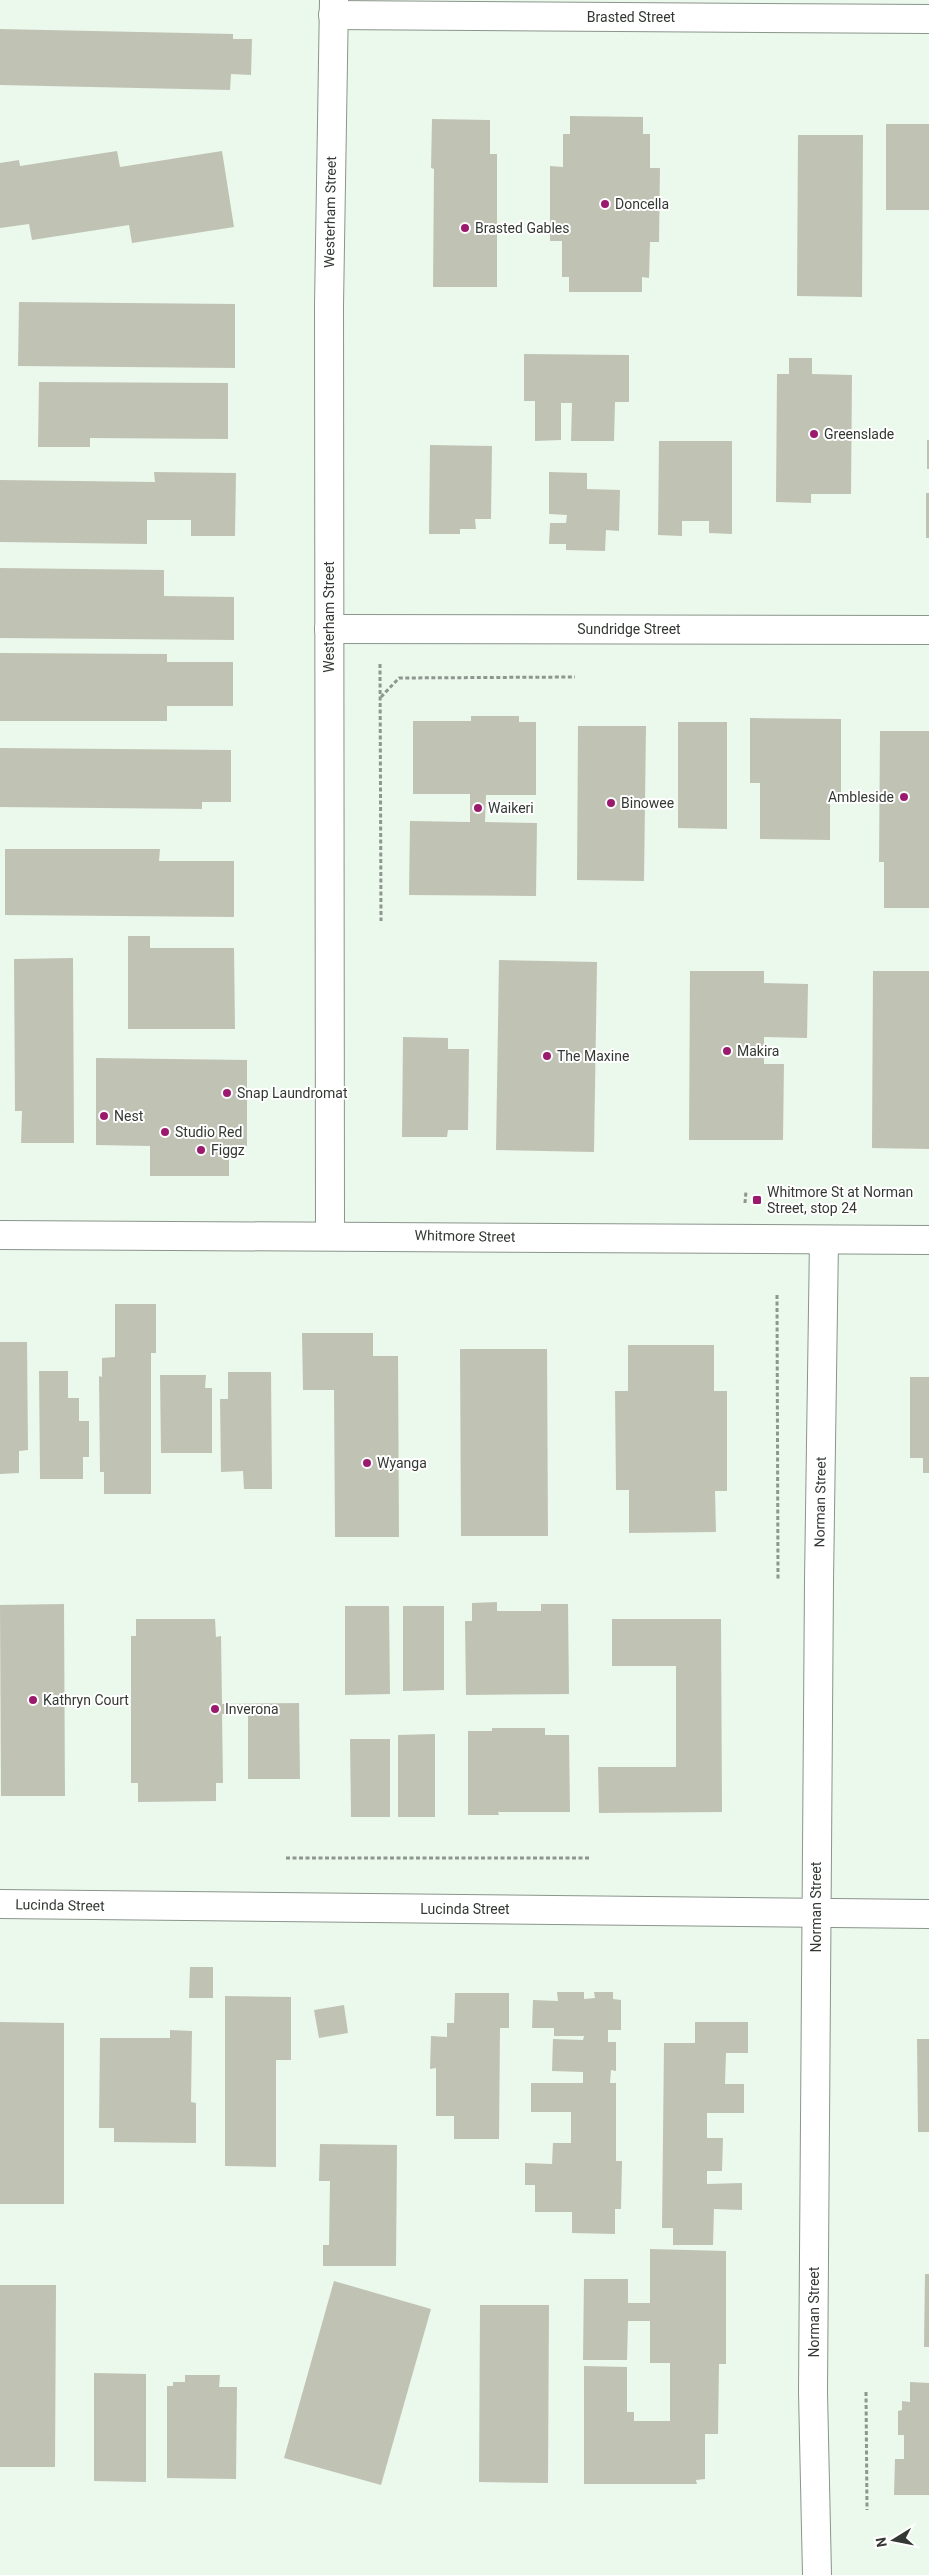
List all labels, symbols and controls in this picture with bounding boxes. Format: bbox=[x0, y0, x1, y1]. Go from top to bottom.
street label: Brasted Street bbox=[587, 9, 676, 25]
street label: Westerham Street bbox=[321, 156, 339, 268]
place label: Doncella bbox=[615, 196, 669, 212]
marker: Doncella bbox=[599, 198, 611, 210]
place label: Brasted Gables bbox=[475, 220, 569, 236]
marker: Brasted Gables bbox=[459, 222, 471, 234]
place label: Greenslade bbox=[824, 426, 894, 442]
marker: Greenslade bbox=[808, 428, 820, 440]
street label: Westerham Street bbox=[321, 561, 337, 673]
street label: Sundridge Street bbox=[577, 621, 681, 637]
place label: Ambleside bbox=[828, 789, 894, 805]
marker: Ambleside bbox=[898, 791, 910, 803]
place label: Binowee bbox=[621, 795, 674, 811]
marker: Binowee bbox=[605, 797, 617, 809]
place label: Waikeri bbox=[488, 800, 534, 816]
marker: Waikeri bbox=[472, 802, 484, 814]
place label: Makira bbox=[737, 1043, 779, 1059]
marker: Makira bbox=[721, 1045, 733, 1057]
place label: The Maxine bbox=[557, 1048, 629, 1064]
marker: The Maxine bbox=[541, 1050, 553, 1062]
place label: Snap Laundromat bbox=[237, 1085, 348, 1101]
marker: Snap Laundromat bbox=[221, 1087, 233, 1099]
place label: Nest bbox=[114, 1108, 144, 1124]
marker: Nest bbox=[98, 1110, 110, 1122]
place label: Studio Red bbox=[175, 1124, 242, 1140]
marker: Studio Red bbox=[159, 1126, 171, 1138]
place label: Figgz bbox=[211, 1142, 245, 1158]
marker: Figgz bbox=[195, 1144, 207, 1156]
place label: Whitmore St at Norman Street, stop 24 bbox=[767, 1184, 913, 1216]
marker: Whitmore St at Norman Street, stop 24 bbox=[751, 1194, 763, 1206]
street label: Whitmore Street bbox=[414, 1227, 516, 1245]
place label: Wyanga bbox=[377, 1455, 427, 1471]
street label: Norman Street bbox=[811, 1456, 829, 1548]
marker: Wyanga bbox=[361, 1457, 373, 1469]
place label: Kathryn Court bbox=[43, 1692, 129, 1708]
marker: Kathryn Court bbox=[27, 1694, 39, 1706]
place label: Inverona bbox=[225, 1701, 279, 1717]
marker: Inverona bbox=[209, 1703, 221, 1715]
street label: Norman Street bbox=[808, 1861, 824, 1952]
street label: Lucinda Street bbox=[15, 1896, 105, 1914]
street label: Lucinda Street bbox=[420, 1901, 510, 1917]
street label: Norman Street bbox=[806, 2266, 822, 2357]
north arrow bbox=[869, 2515, 919, 2565]
text: N bbox=[872, 2536, 890, 2549]

